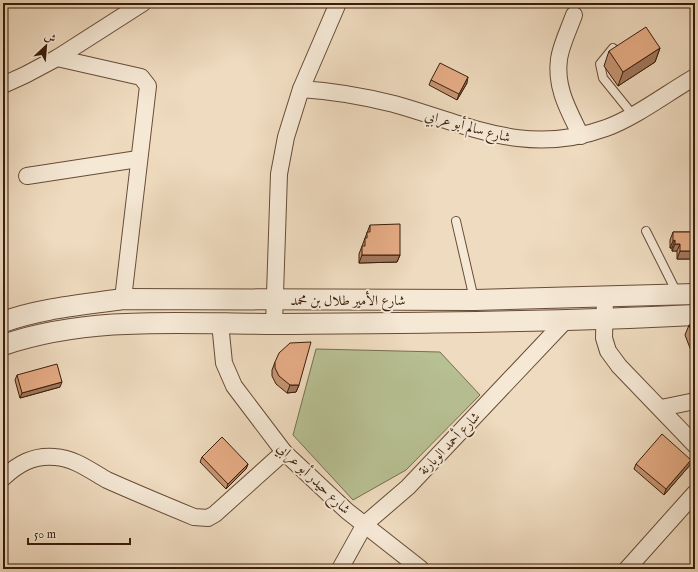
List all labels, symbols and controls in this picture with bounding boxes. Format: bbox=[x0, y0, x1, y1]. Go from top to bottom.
north arrow bbox=[26, 26, 66, 66]
text: ش bbox=[42, 29, 58, 47]
street label: شارع سالم أبو عرابي bbox=[422, 105, 513, 150]
street label: شارع الأمير طلال بن محمد bbox=[290, 290, 406, 312]
street label: شارع أحمد الوبارنة bbox=[414, 407, 486, 481]
street label: شارع حيدر أبو عرابي bbox=[271, 438, 355, 520]
scale bar bbox=[28, 520, 130, 546]
text: 50 m bbox=[34, 527, 56, 542]

